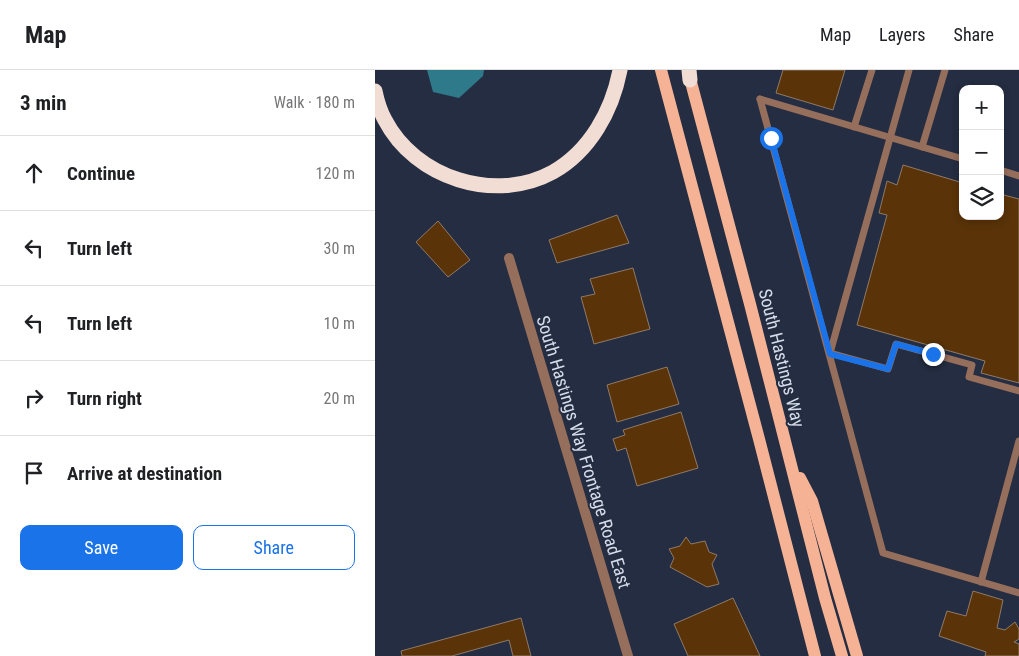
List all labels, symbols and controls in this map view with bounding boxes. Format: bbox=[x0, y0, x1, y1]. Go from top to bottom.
text: Map bbox=[25, 21, 66, 49]
text: Map bbox=[820, 24, 851, 45]
text: Layers bbox=[879, 24, 926, 45]
text: Share bbox=[954, 24, 994, 45]
map controls bbox=[959, 85, 1004, 220]
button: + bbox=[959, 85, 1004, 130]
text: 3 min bbox=[20, 91, 67, 115]
text: Walk · 180 m bbox=[274, 93, 355, 112]
route start bbox=[760, 127, 783, 150]
button: − bbox=[959, 130, 1004, 175]
icon: ahead bbox=[20, 159, 48, 187]
text: Continue bbox=[67, 162, 135, 185]
text: 120 m bbox=[316, 164, 355, 183]
button: layers bbox=[959, 175, 1004, 220]
icon: left bbox=[20, 234, 48, 262]
text: Turn left bbox=[67, 237, 132, 260]
text: 30 m bbox=[323, 239, 355, 258]
street label: South Hastings Way bbox=[755, 287, 809, 430]
icon: left bbox=[20, 309, 48, 337]
text: Turn left bbox=[67, 312, 132, 335]
street label: South Hastings Way Frontage Road East bbox=[532, 313, 636, 591]
text: 10 m bbox=[323, 314, 355, 333]
route end bbox=[922, 343, 945, 366]
icon: right bbox=[20, 384, 48, 412]
text: Turn right bbox=[67, 387, 142, 410]
text: 20 m bbox=[323, 389, 355, 408]
icon: arrive bbox=[20, 459, 48, 487]
text: Arrive at destination bbox=[67, 462, 222, 485]
button: Save bbox=[20, 525, 183, 570]
button: Share bbox=[193, 525, 355, 570]

